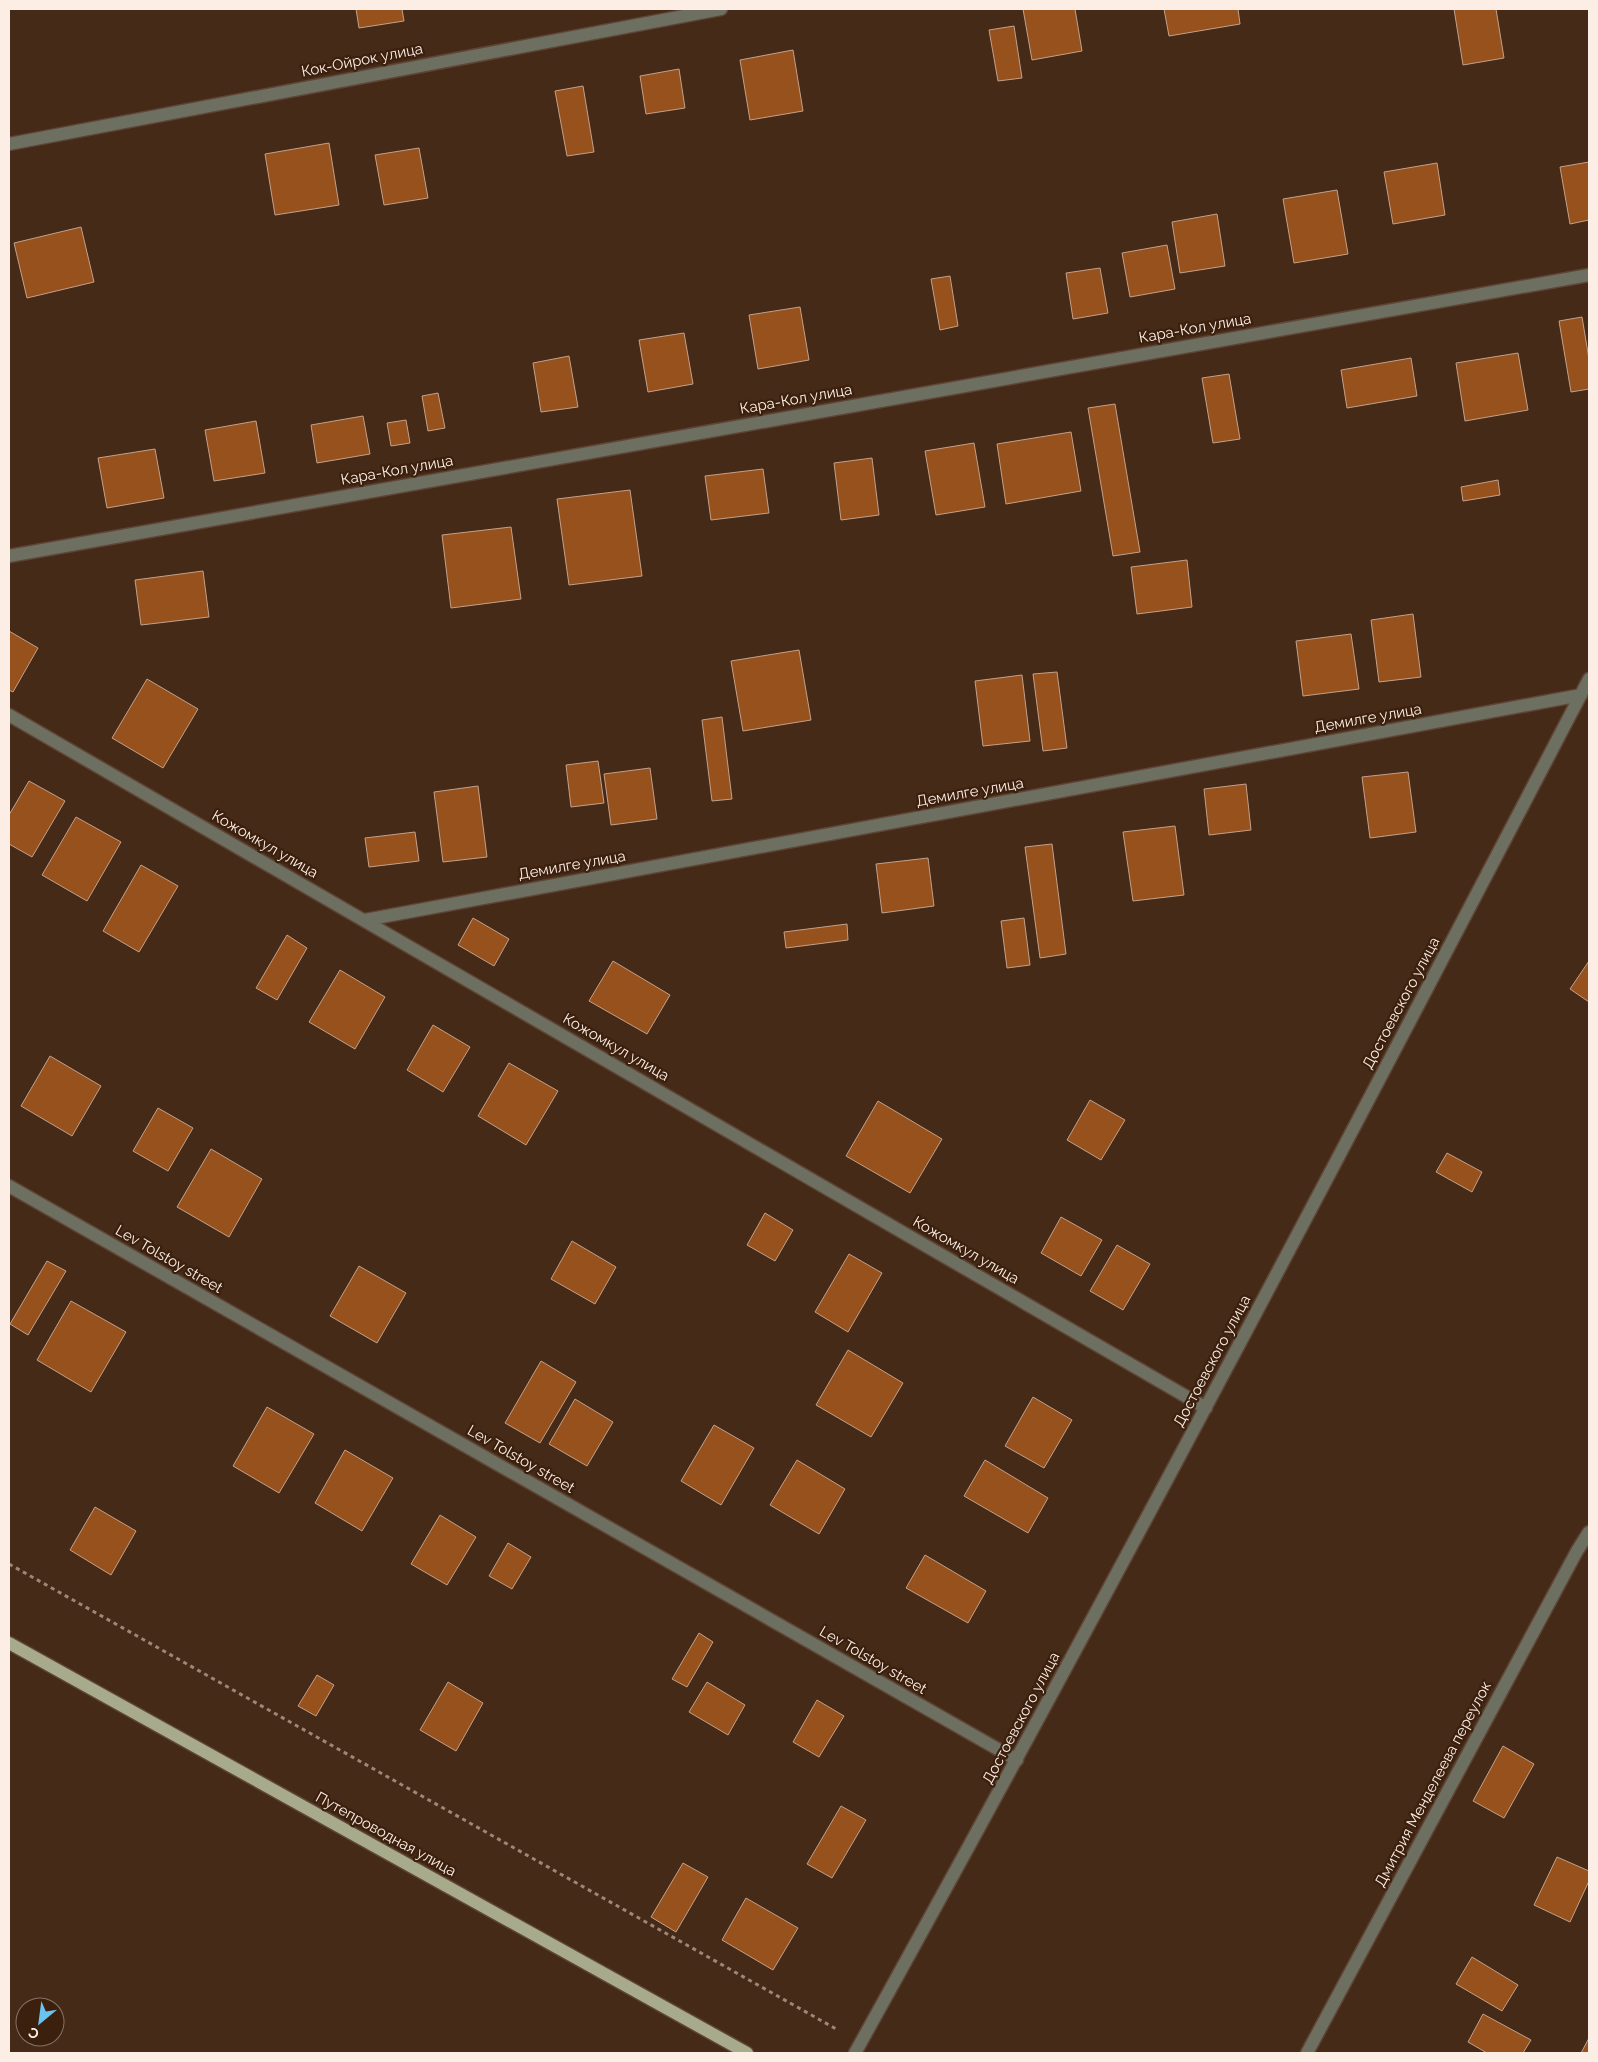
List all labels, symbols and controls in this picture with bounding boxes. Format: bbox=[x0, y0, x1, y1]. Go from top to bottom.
street label: Кок-Ойрок улица bbox=[300, 39, 424, 81]
street label: Кара-Кол улица bbox=[1137, 309, 1253, 347]
street label: Кара-Кол улица bbox=[738, 380, 854, 418]
street label: Кара-Кол улица bbox=[339, 451, 455, 489]
street label: Демилге улица bbox=[1313, 700, 1423, 736]
street label: Демилге улица bbox=[915, 774, 1025, 810]
street label: Кожомкул улица bbox=[209, 806, 321, 882]
street label: Демилге улица bbox=[517, 847, 627, 883]
street label: Достоевского улица bbox=[1359, 934, 1443, 1072]
street label: Кожомкул улица bbox=[560, 1009, 672, 1085]
street label: Кожомкул улица bbox=[910, 1212, 1022, 1288]
street label: Lev Tolstoy street bbox=[112, 1221, 226, 1297]
street label: Достоевского улица bbox=[1170, 1292, 1254, 1430]
street label: Lev Tolstoy street bbox=[464, 1421, 578, 1497]
street label: Lev Tolstoy street bbox=[816, 1622, 930, 1698]
street label: Достоевского улица bbox=[979, 1649, 1063, 1787]
street label: Дмитрия Менделеева переулок bbox=[1371, 1678, 1495, 1890]
street label: Путепроводная улица bbox=[313, 1788, 459, 1880]
north arrow bbox=[15, 1997, 65, 2047]
text: С bbox=[25, 2024, 42, 2043]

